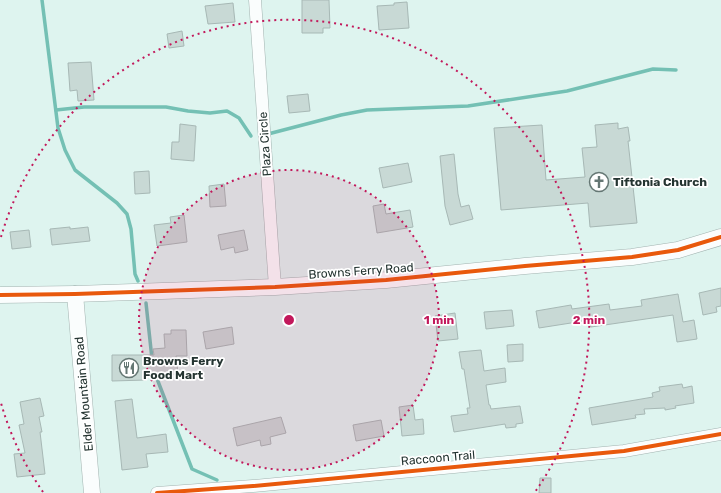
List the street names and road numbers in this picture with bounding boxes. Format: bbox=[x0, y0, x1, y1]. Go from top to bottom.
street label: Plaza Circle bbox=[256, 111, 274, 177]
street label: Browns Ferry Road bbox=[308, 260, 414, 282]
street label: Elder Mountain Road bbox=[72, 336, 96, 452]
street label: Raccoon Trail bbox=[400, 448, 476, 468]

